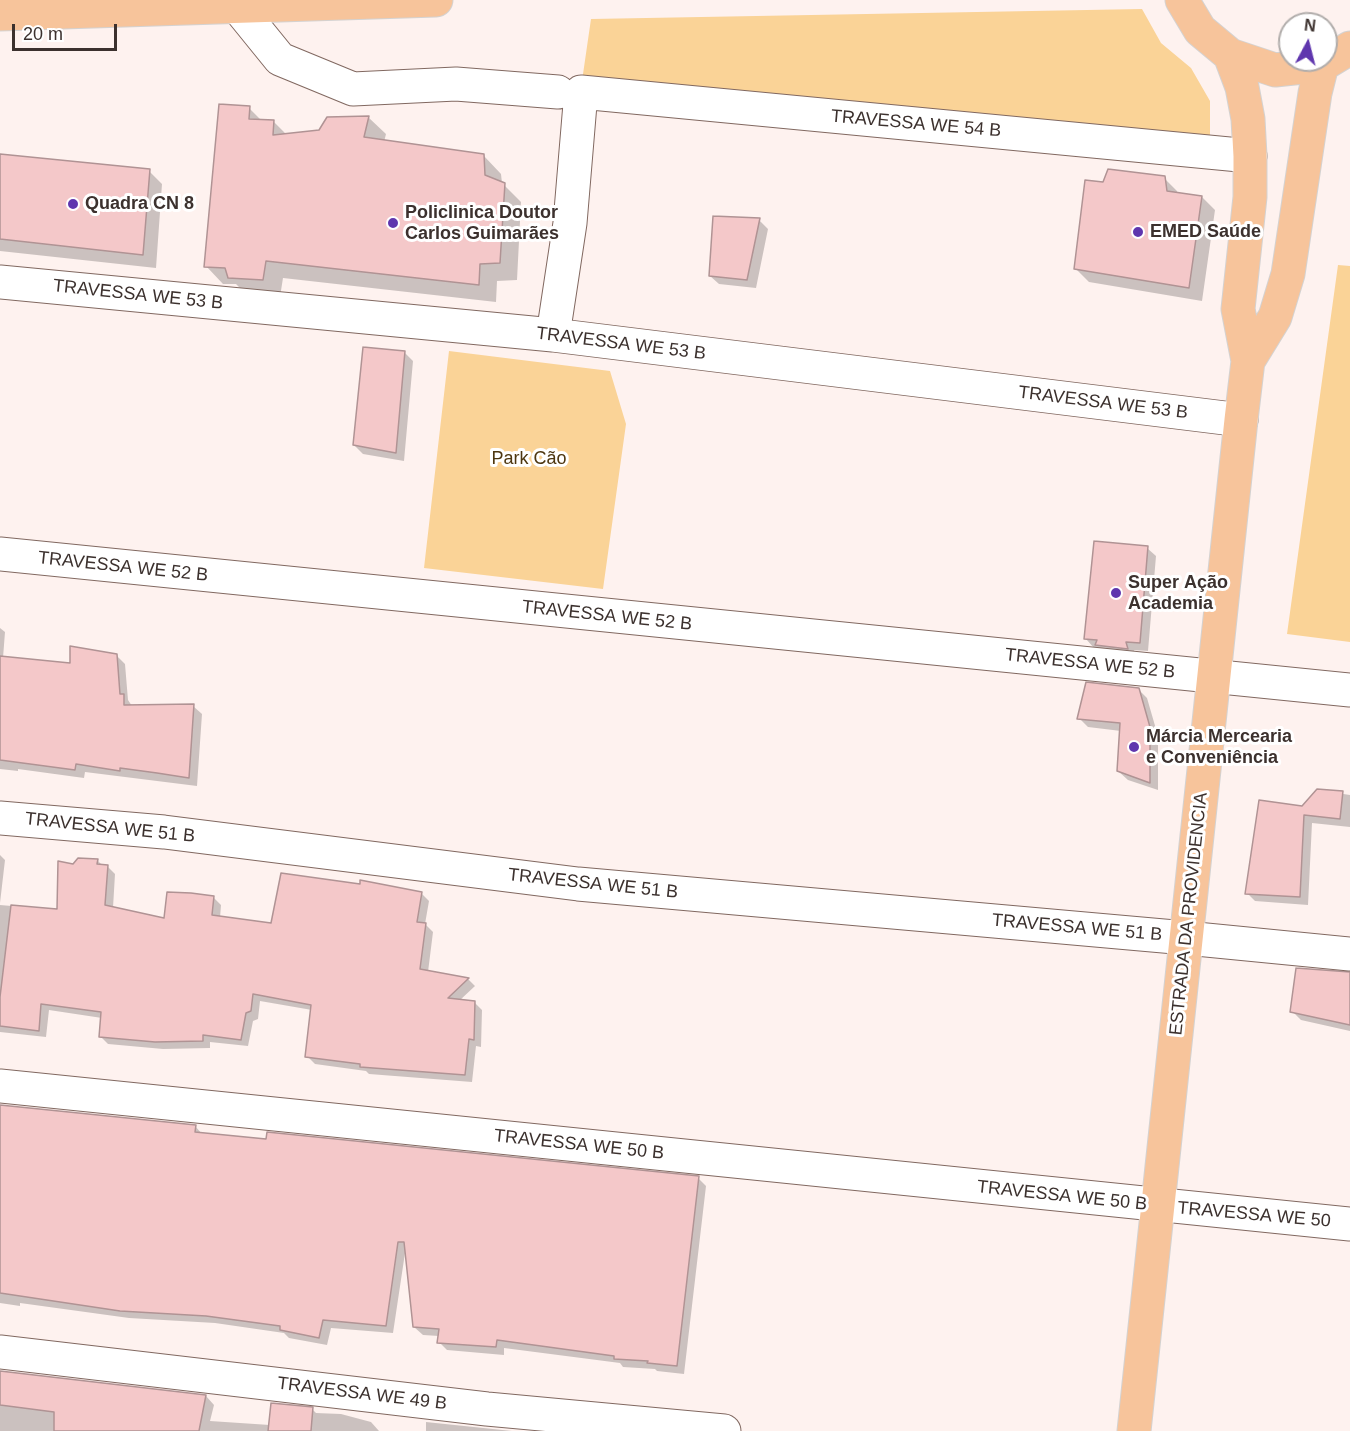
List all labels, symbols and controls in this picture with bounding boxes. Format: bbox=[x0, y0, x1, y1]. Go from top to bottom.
scale bar bbox=[15, 12, 120, 50]
north arrow bbox=[1278, 12, 1338, 72]
text: N bbox=[1303, 16, 1317, 35]
text: 20 m bbox=[23, 24, 63, 44]
street label: TRAVESSA WE 54 B bbox=[830, 106, 1002, 142]
place label: Quadra CN 8 bbox=[85, 193, 194, 215]
marker: Quadra CN 8 bbox=[66, 197, 80, 211]
place label: Policlinica Doutor Carlos Guimarães bbox=[405, 202, 559, 244]
marker: Policlinica Doutor Carlos Guimarães bbox=[386, 216, 400, 230]
place label: EMED Saúde bbox=[1150, 221, 1261, 243]
marker: EMED Saúde bbox=[1131, 225, 1145, 239]
street label: TRAVESSA WE 53 B bbox=[52, 275, 224, 315]
street label: TRAVESSA WE 53 B bbox=[535, 323, 707, 365]
street label: TRAVESSA WE 53 B bbox=[1017, 382, 1189, 424]
park label: Park Cão bbox=[491, 448, 567, 470]
street label: TRAVESSA WE 52 B bbox=[37, 547, 209, 587]
place label: Super Ação Academia bbox=[1128, 572, 1228, 614]
marker: Super Ação Academia bbox=[1109, 586, 1123, 600]
street label: TRAVESSA WE 52 B bbox=[521, 596, 693, 636]
street label: TRAVESSA WE 52 B bbox=[1004, 644, 1176, 684]
place label: Márcia Mercearia e Conveniência bbox=[1146, 726, 1292, 768]
marker: Márcia Mercearia e Conveniência bbox=[1127, 740, 1141, 754]
street label: ESTRADA DA PROVIDENCIA bbox=[1166, 792, 1212, 1036]
street label: TRAVESSA WE 51 B bbox=[24, 808, 196, 848]
street label: TRAVESSA WE 51 B bbox=[507, 864, 679, 904]
street label: TRAVESSA WE 51 B bbox=[991, 910, 1163, 946]
street label: TRAVESSA WE 50 B bbox=[493, 1125, 665, 1165]
street label: TRAVESSA WE 50 B bbox=[976, 1176, 1148, 1216]
street label: TRAVESSA WE 50 bbox=[1176, 1198, 1332, 1232]
street label: TRAVESSA WE 49 B bbox=[276, 1373, 448, 1415]

